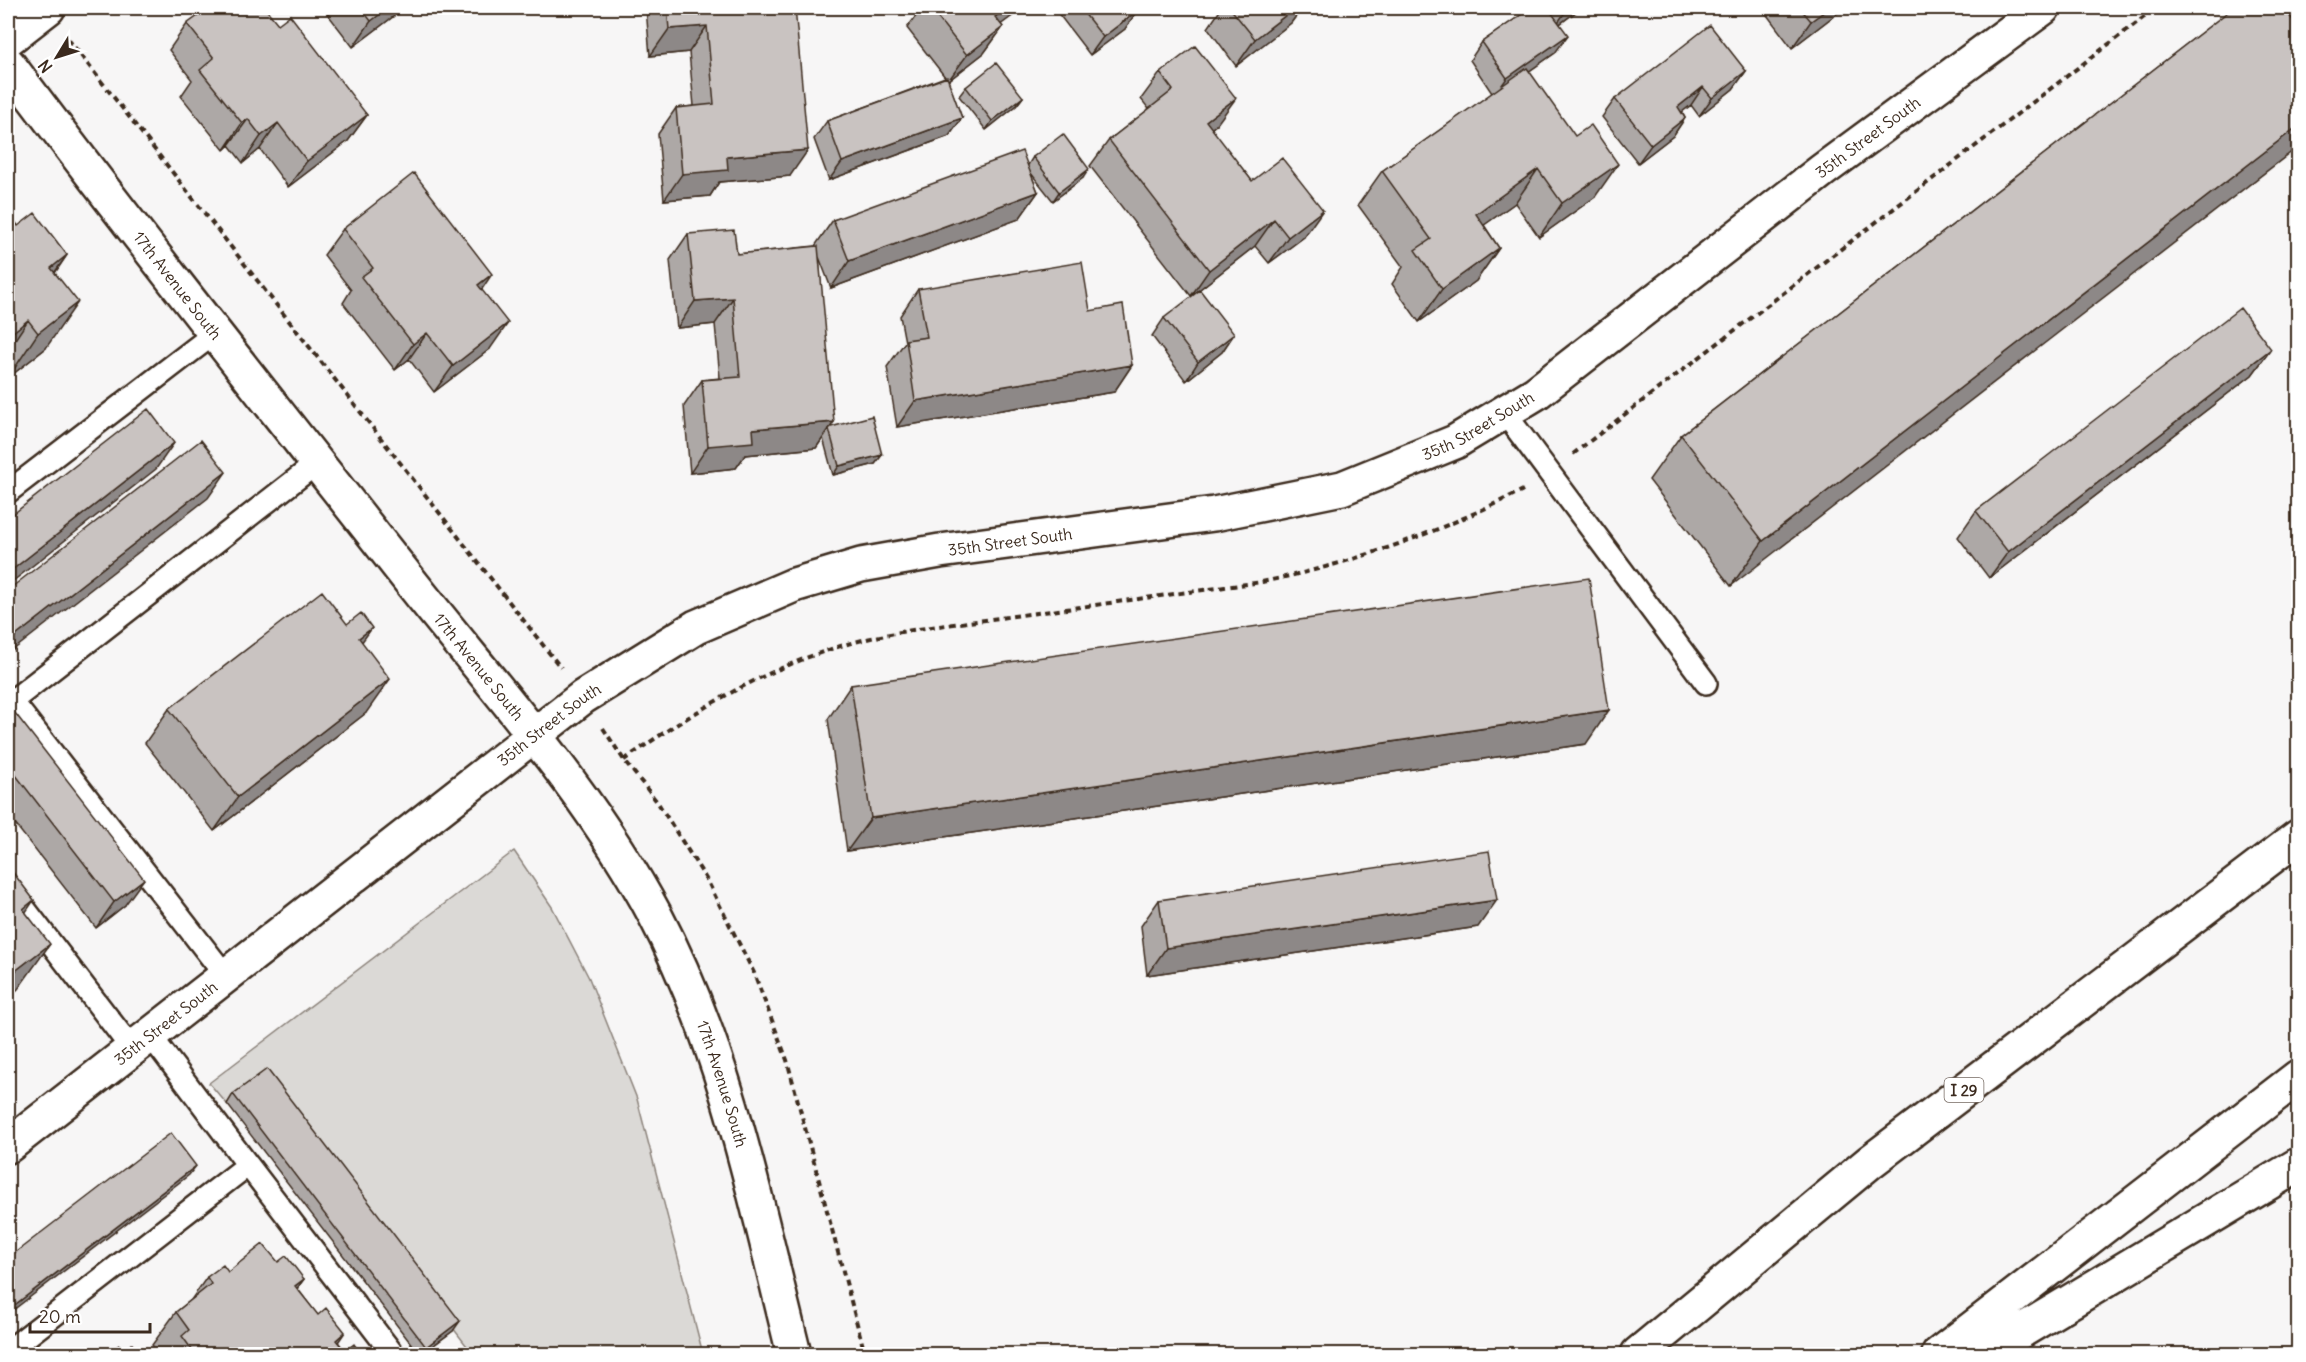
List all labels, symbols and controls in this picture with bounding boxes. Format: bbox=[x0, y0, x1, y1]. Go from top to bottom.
north arrow bbox=[27, 27, 87, 87]
text: N bbox=[34, 56, 56, 77]
street label: 35th Street South bbox=[1811, 92, 1924, 182]
street label: 17th Avenue South bbox=[129, 227, 226, 344]
street label: 35th Street South bbox=[1419, 387, 1537, 464]
street label: 35th Street South bbox=[947, 523, 1074, 560]
street label: 17th Avenue South bbox=[430, 609, 529, 724]
street label: 35th Street South bbox=[493, 678, 604, 770]
street label: 35th Street South bbox=[110, 976, 221, 1069]
street label: 17th Avenue South bbox=[693, 1018, 752, 1150]
road number: I 29 bbox=[1944, 1078, 1984, 1102]
scale bar bbox=[30, 1296, 150, 1334]
text: 20 m bbox=[39, 1305, 81, 1328]

